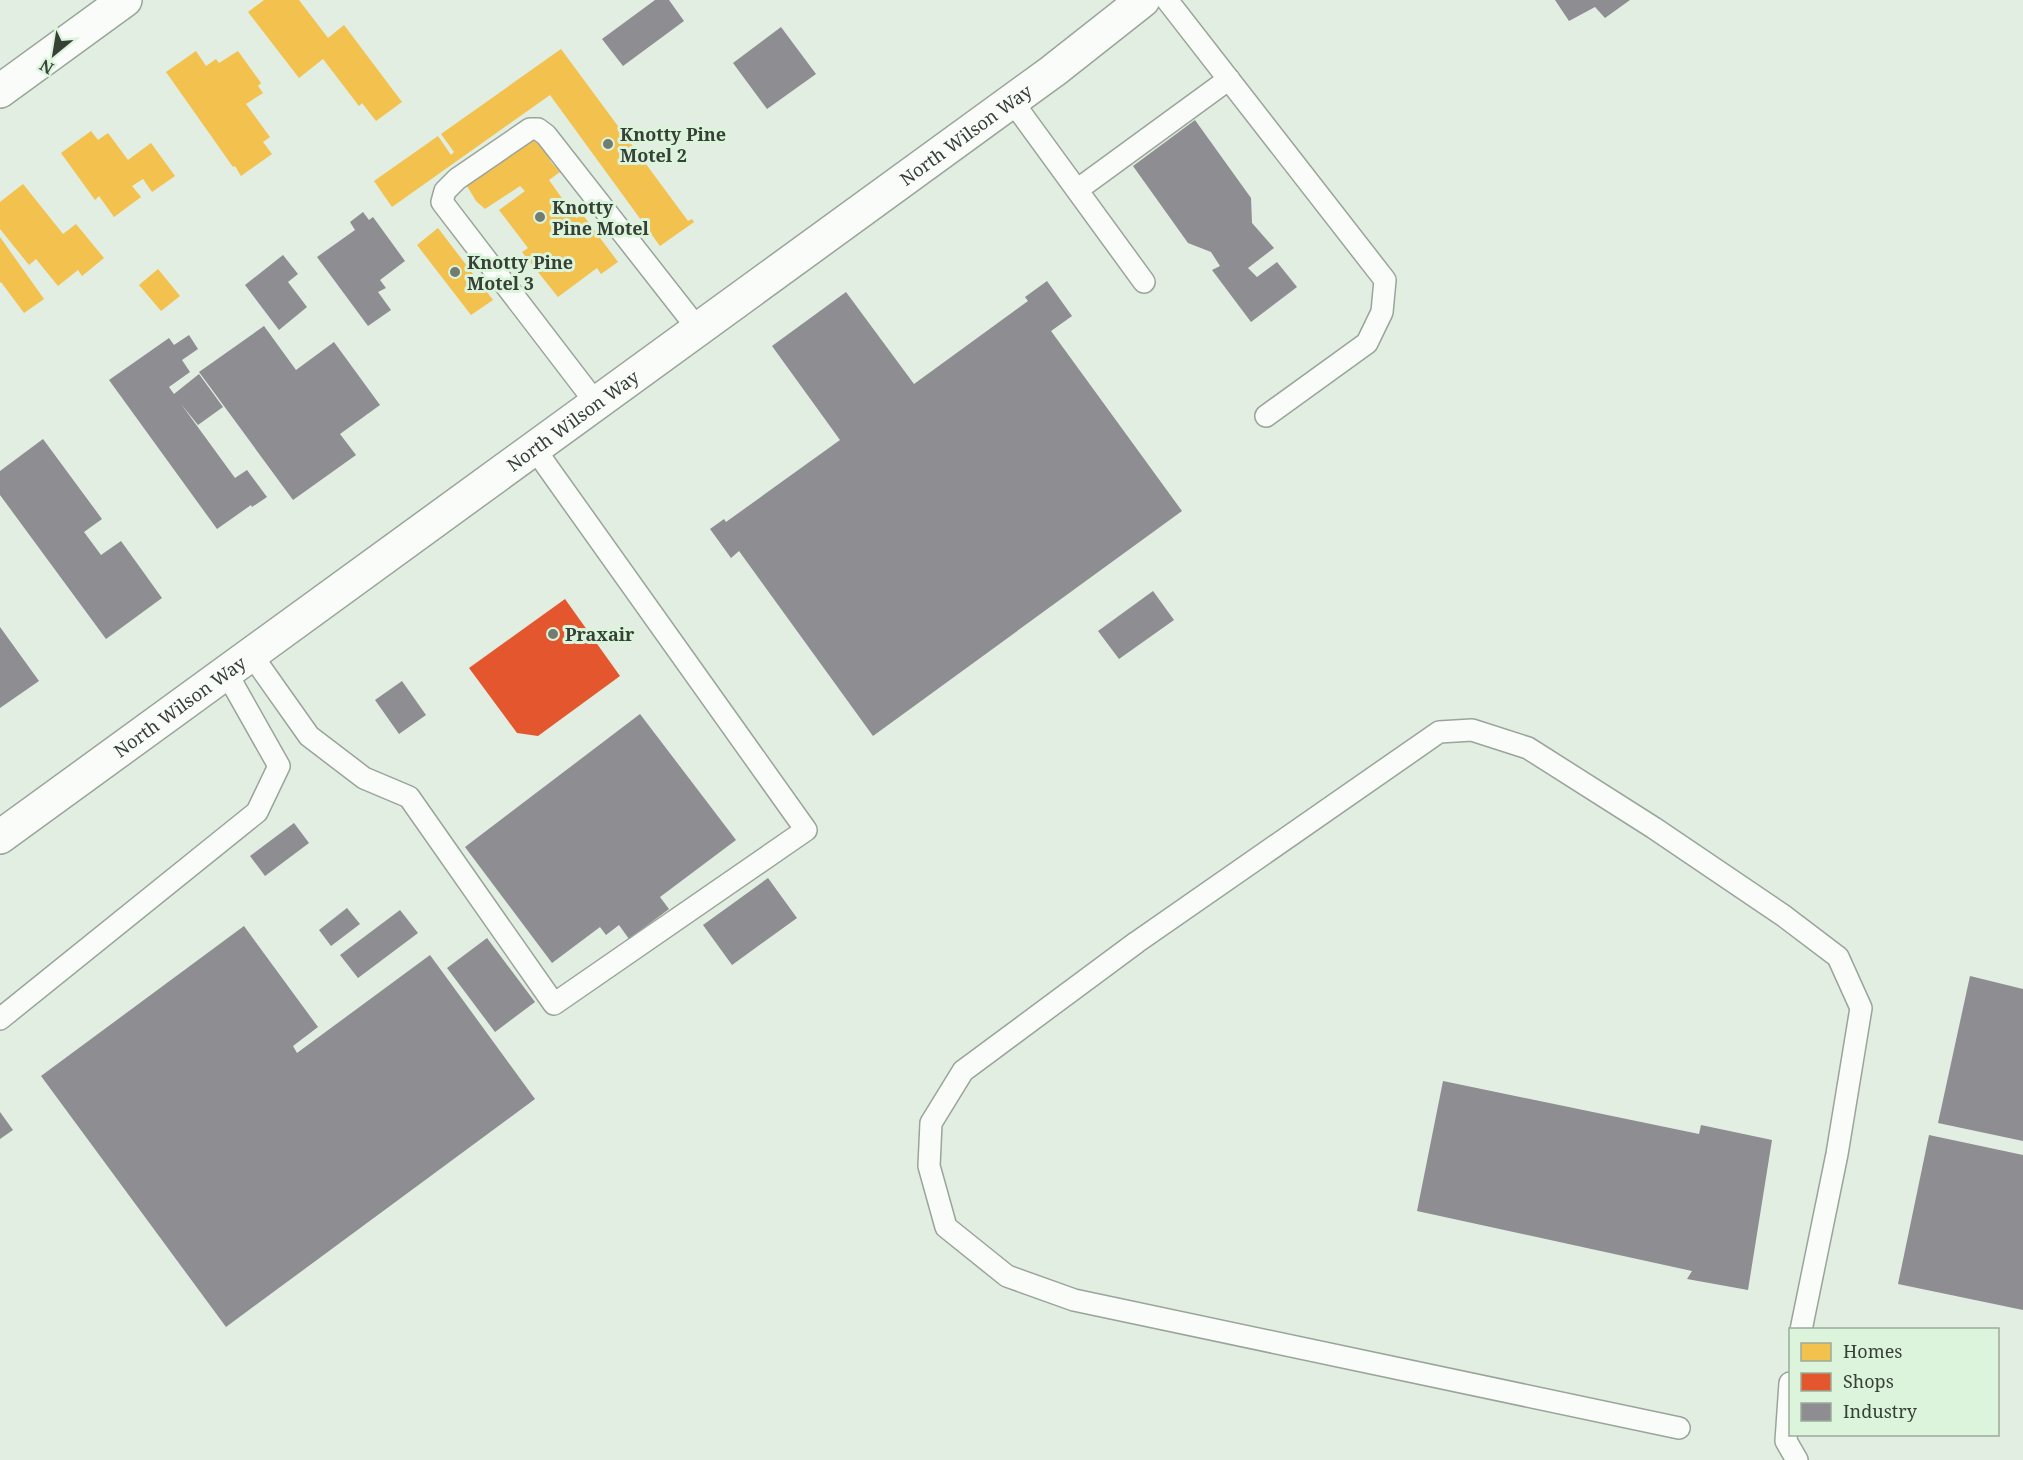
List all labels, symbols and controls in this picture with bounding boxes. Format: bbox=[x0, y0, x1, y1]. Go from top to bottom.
north arrow bbox=[24, 24, 84, 84]
text: N bbox=[35, 54, 57, 80]
street label: North Wilson Way bbox=[895, 78, 1037, 191]
place label: Knotty Pine Motel 2 bbox=[620, 122, 726, 167]
marker: Knotty Pine Motel 2 bbox=[601, 137, 615, 151]
place label: Knotty Pine Motel bbox=[552, 195, 650, 240]
marker: Knotty Pine Motel bbox=[533, 210, 547, 224]
place label: Knotty Pine Motel 3 bbox=[467, 250, 573, 295]
marker: Knotty Pine Motel 3 bbox=[448, 265, 462, 279]
street label: North Wilson Way bbox=[502, 364, 644, 477]
place label: Praxair bbox=[565, 622, 635, 646]
marker: Praxair bbox=[546, 627, 560, 641]
street label: North Wilson Way bbox=[109, 650, 251, 762]
legend bbox=[1789, 1328, 1999, 1436]
text: Homes bbox=[1843, 1339, 1902, 1363]
text: Shops bbox=[1843, 1369, 1894, 1393]
text: Industry bbox=[1843, 1399, 1918, 1423]

